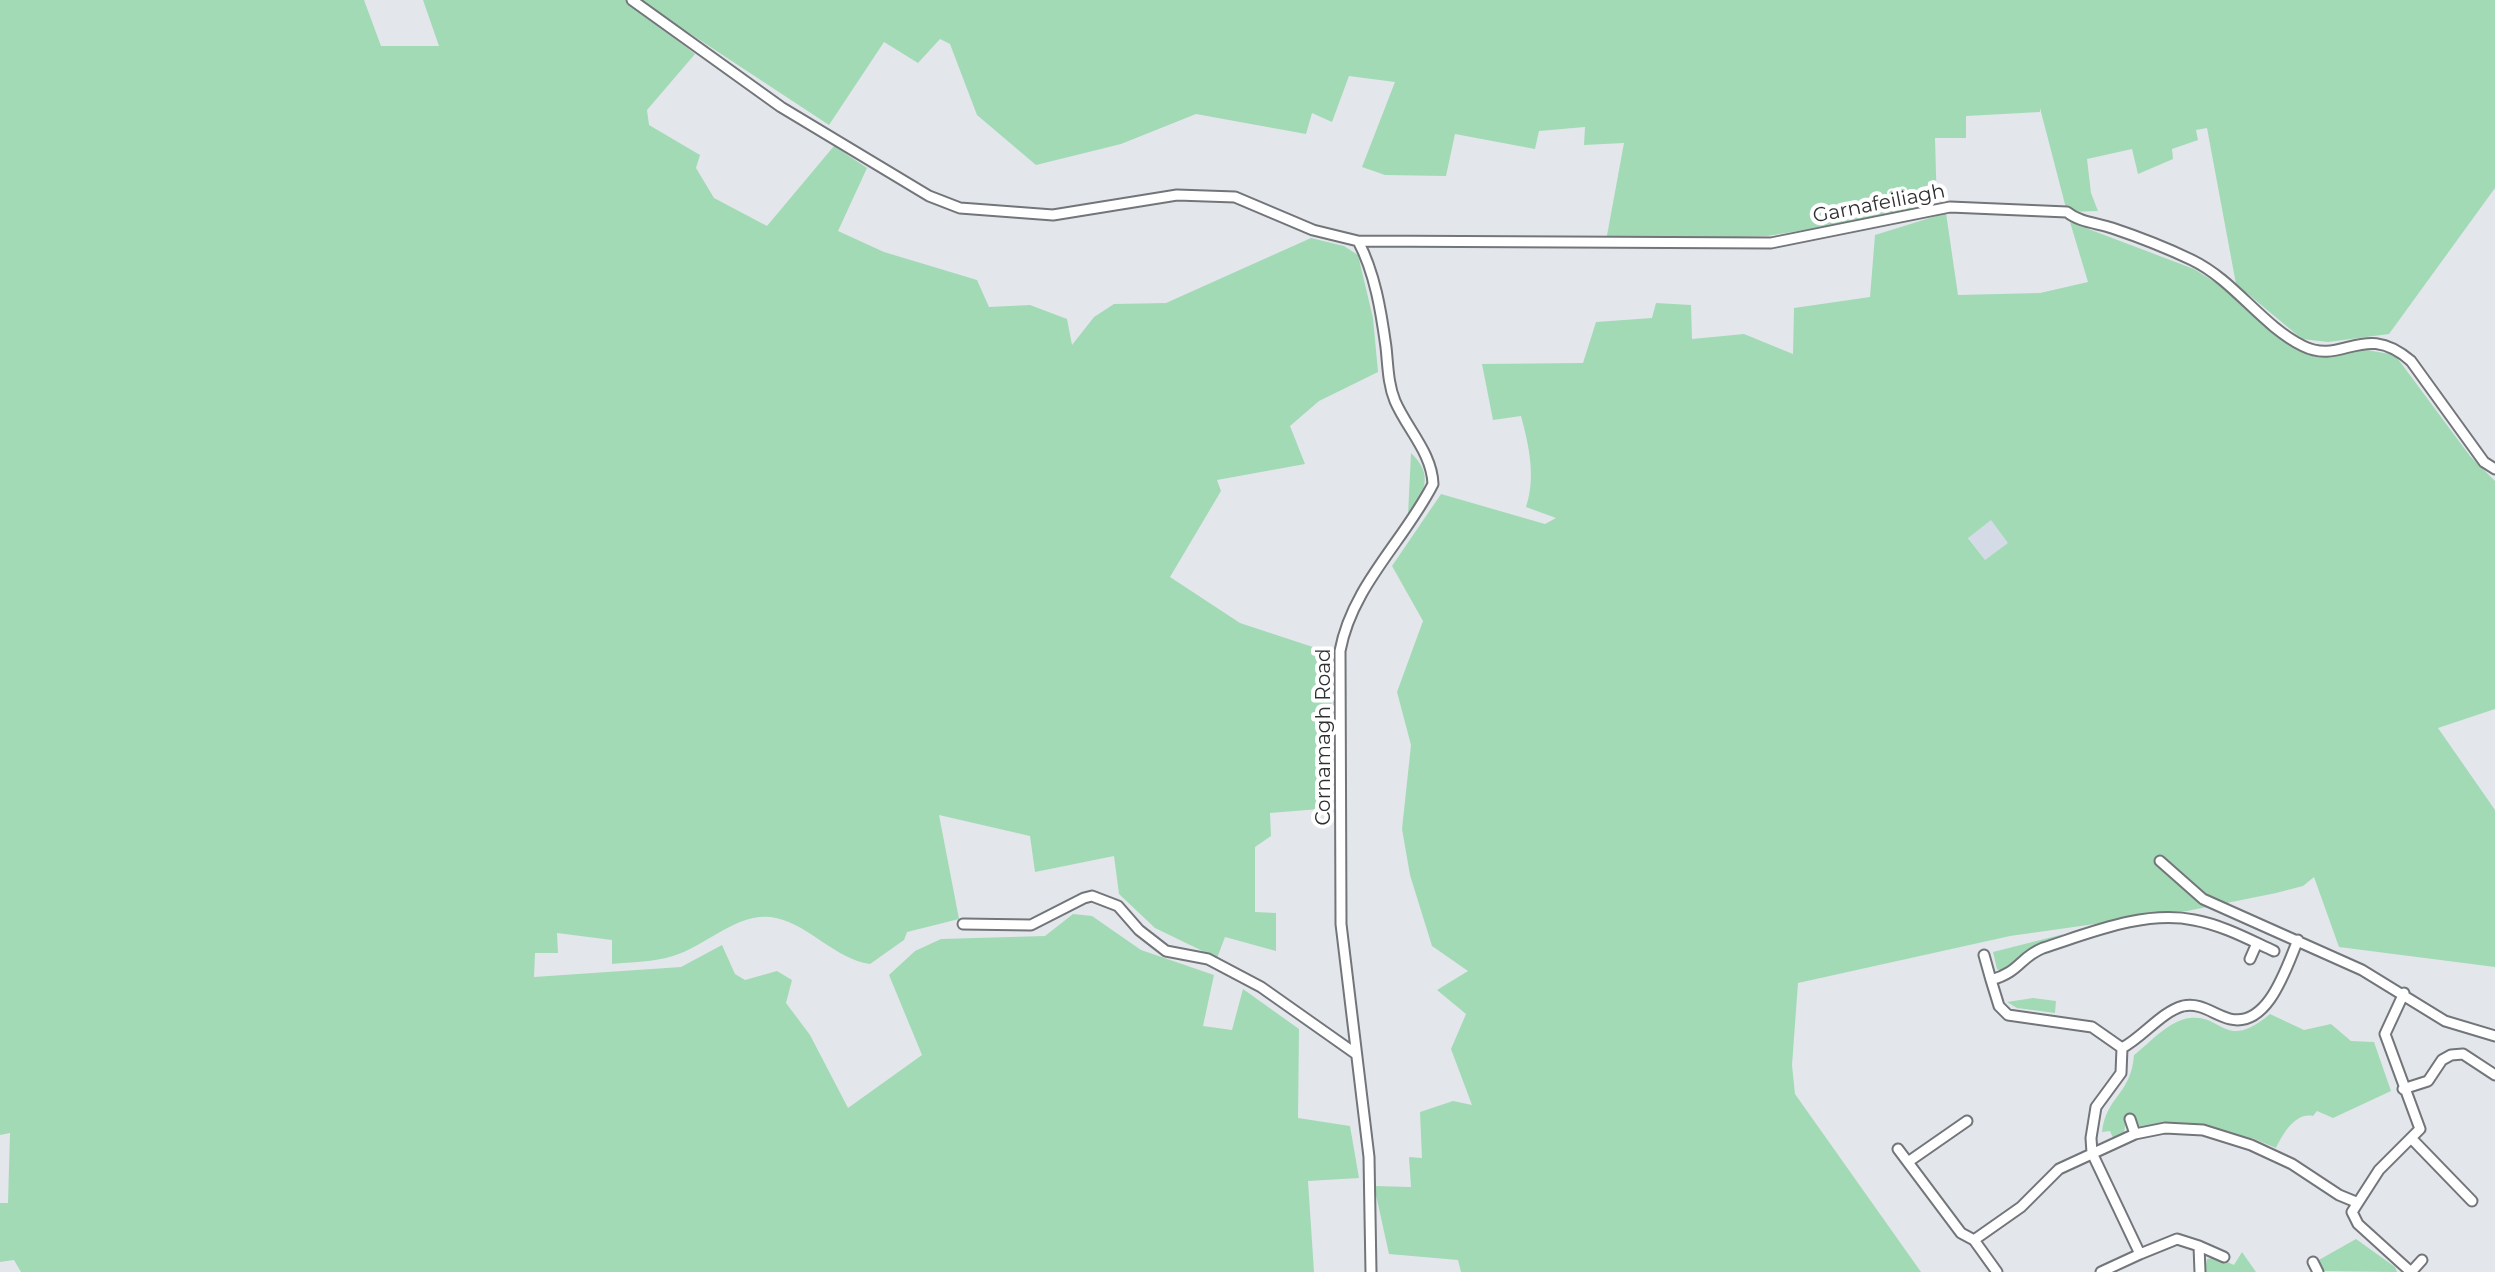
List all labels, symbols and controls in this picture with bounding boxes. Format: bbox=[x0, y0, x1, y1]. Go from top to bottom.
street label: Garnafeiliagh bbox=[1811, 179, 1947, 229]
street label: Cornamagh Road bbox=[1312, 648, 1336, 826]

